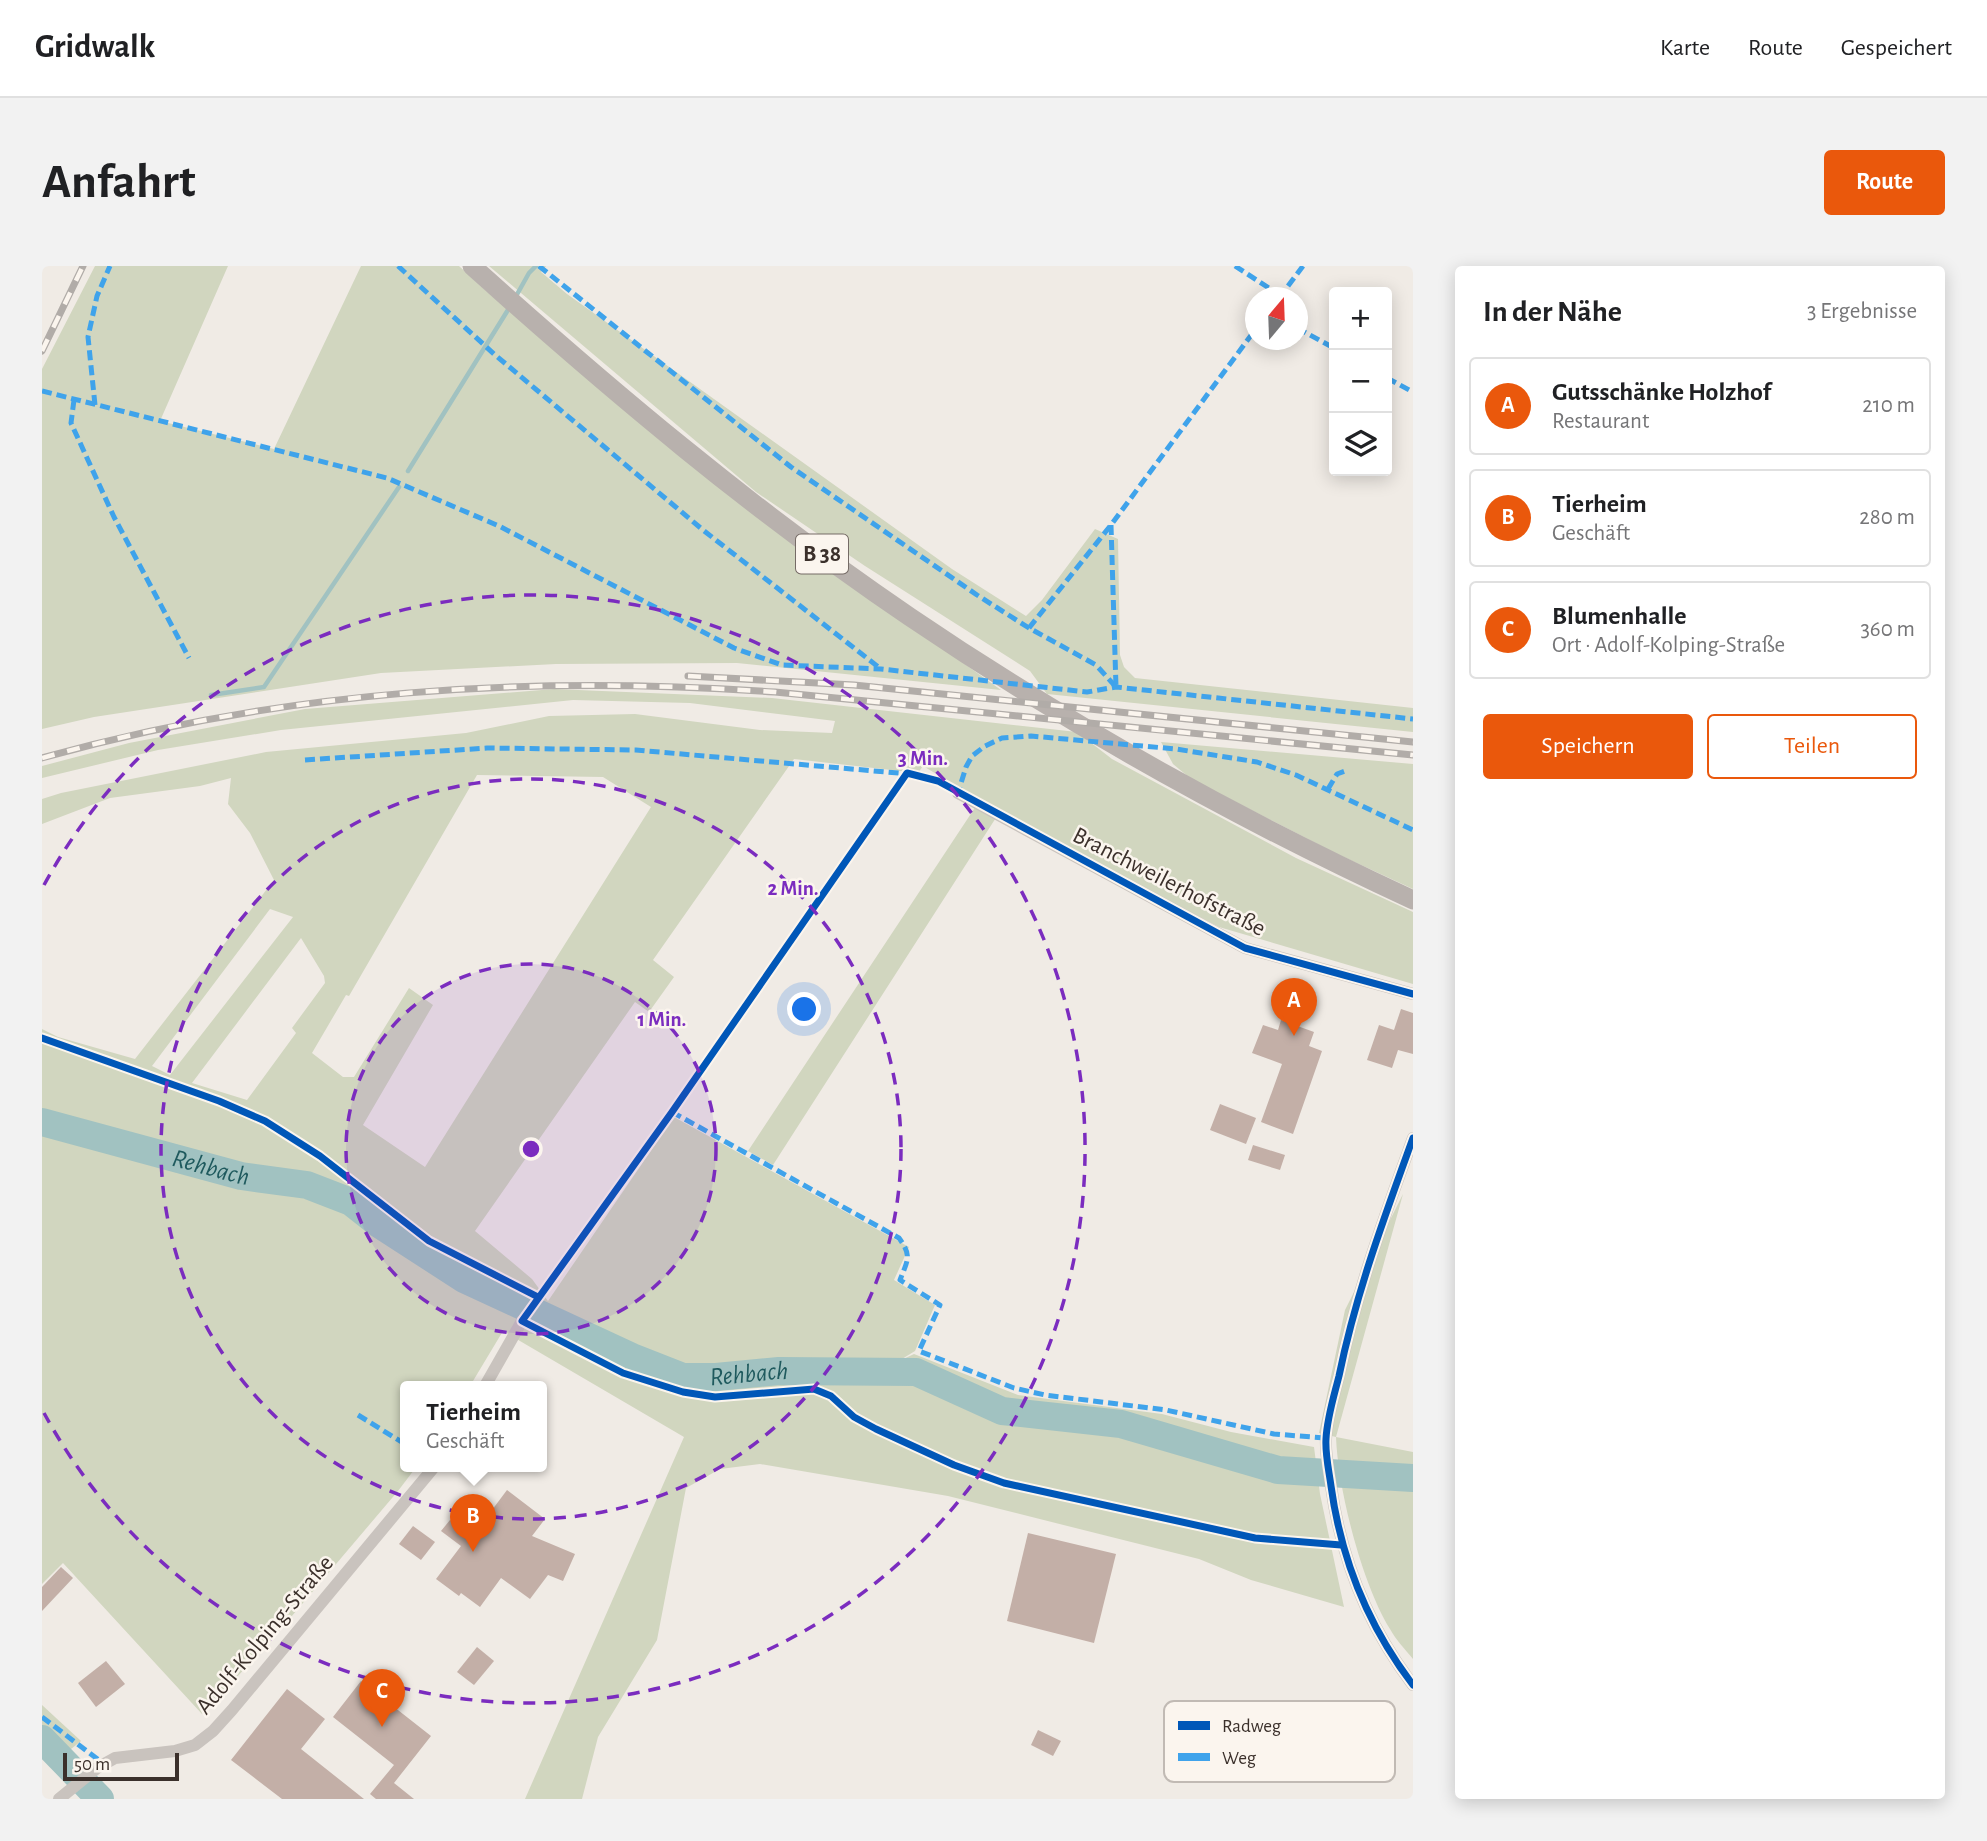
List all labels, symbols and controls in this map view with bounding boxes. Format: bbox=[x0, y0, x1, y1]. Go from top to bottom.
text: Gridwalk bbox=[35, 31, 155, 64]
text: Karte bbox=[1660, 36, 1710, 60]
text: Route bbox=[1748, 36, 1803, 60]
text: Gespeichert bbox=[1841, 36, 1952, 60]
button: Route bbox=[1824, 150, 1945, 215]
text: Anfahrt bbox=[42, 158, 196, 207]
north arrow bbox=[1245, 287, 1308, 350]
map controls bbox=[1329, 287, 1392, 476]
button: + bbox=[1329, 287, 1392, 350]
text: In der Nähe bbox=[1483, 297, 1622, 327]
text: 3 Ergebnisse bbox=[1807, 300, 1917, 323]
button: − bbox=[1329, 350, 1392, 413]
text: Gutsschänke Holzhof bbox=[1552, 379, 1771, 405]
text: A bbox=[1501, 394, 1515, 417]
text: 210 m bbox=[1862, 394, 1915, 417]
text: Restaurant bbox=[1552, 410, 1649, 433]
button: layers bbox=[1329, 413, 1392, 476]
text: Tierheim bbox=[1552, 491, 1647, 517]
text: B bbox=[1501, 506, 1515, 529]
text: 280 m bbox=[1859, 506, 1915, 529]
text: Geschäft bbox=[1552, 522, 1630, 545]
road number: B 38 bbox=[796, 534, 848, 574]
text: Blumenhalle bbox=[1552, 603, 1687, 629]
text: C bbox=[1502, 618, 1514, 641]
text: 360 m bbox=[1860, 618, 1915, 641]
text: Ort · Adolf-Kolping-Straße bbox=[1552, 634, 1785, 657]
button: Speichern bbox=[1483, 714, 1693, 779]
button: Teilen bbox=[1707, 714, 1917, 779]
text: 3 Min. bbox=[898, 748, 948, 769]
street label: Branchweilerhofstraße bbox=[1069, 823, 1269, 941]
text: 2 Min. bbox=[767, 878, 819, 899]
pin: A bbox=[1271, 978, 1317, 1036]
your location bbox=[787, 992, 821, 1026]
text: 1 Min. bbox=[638, 1009, 686, 1030]
centre of rings bbox=[519, 1137, 543, 1161]
water label: Rehbach bbox=[169, 1145, 251, 1190]
water label: Rehbach bbox=[709, 1358, 788, 1391]
popup bbox=[400, 1381, 547, 1472]
text: Tierheim bbox=[426, 1399, 521, 1425]
text: Geschäft bbox=[426, 1430, 504, 1453]
pin: B bbox=[450, 1494, 496, 1552]
street label: Adolf-Kolping-Straße bbox=[192, 1551, 338, 1719]
pin: C bbox=[359, 1669, 405, 1727]
legend bbox=[1164, 1701, 1395, 1782]
text: Radweg bbox=[1222, 1717, 1282, 1736]
text: Weg bbox=[1222, 1749, 1257, 1768]
scale bar bbox=[63, 1750, 178, 1782]
text: 50 m bbox=[74, 1755, 110, 1774]

